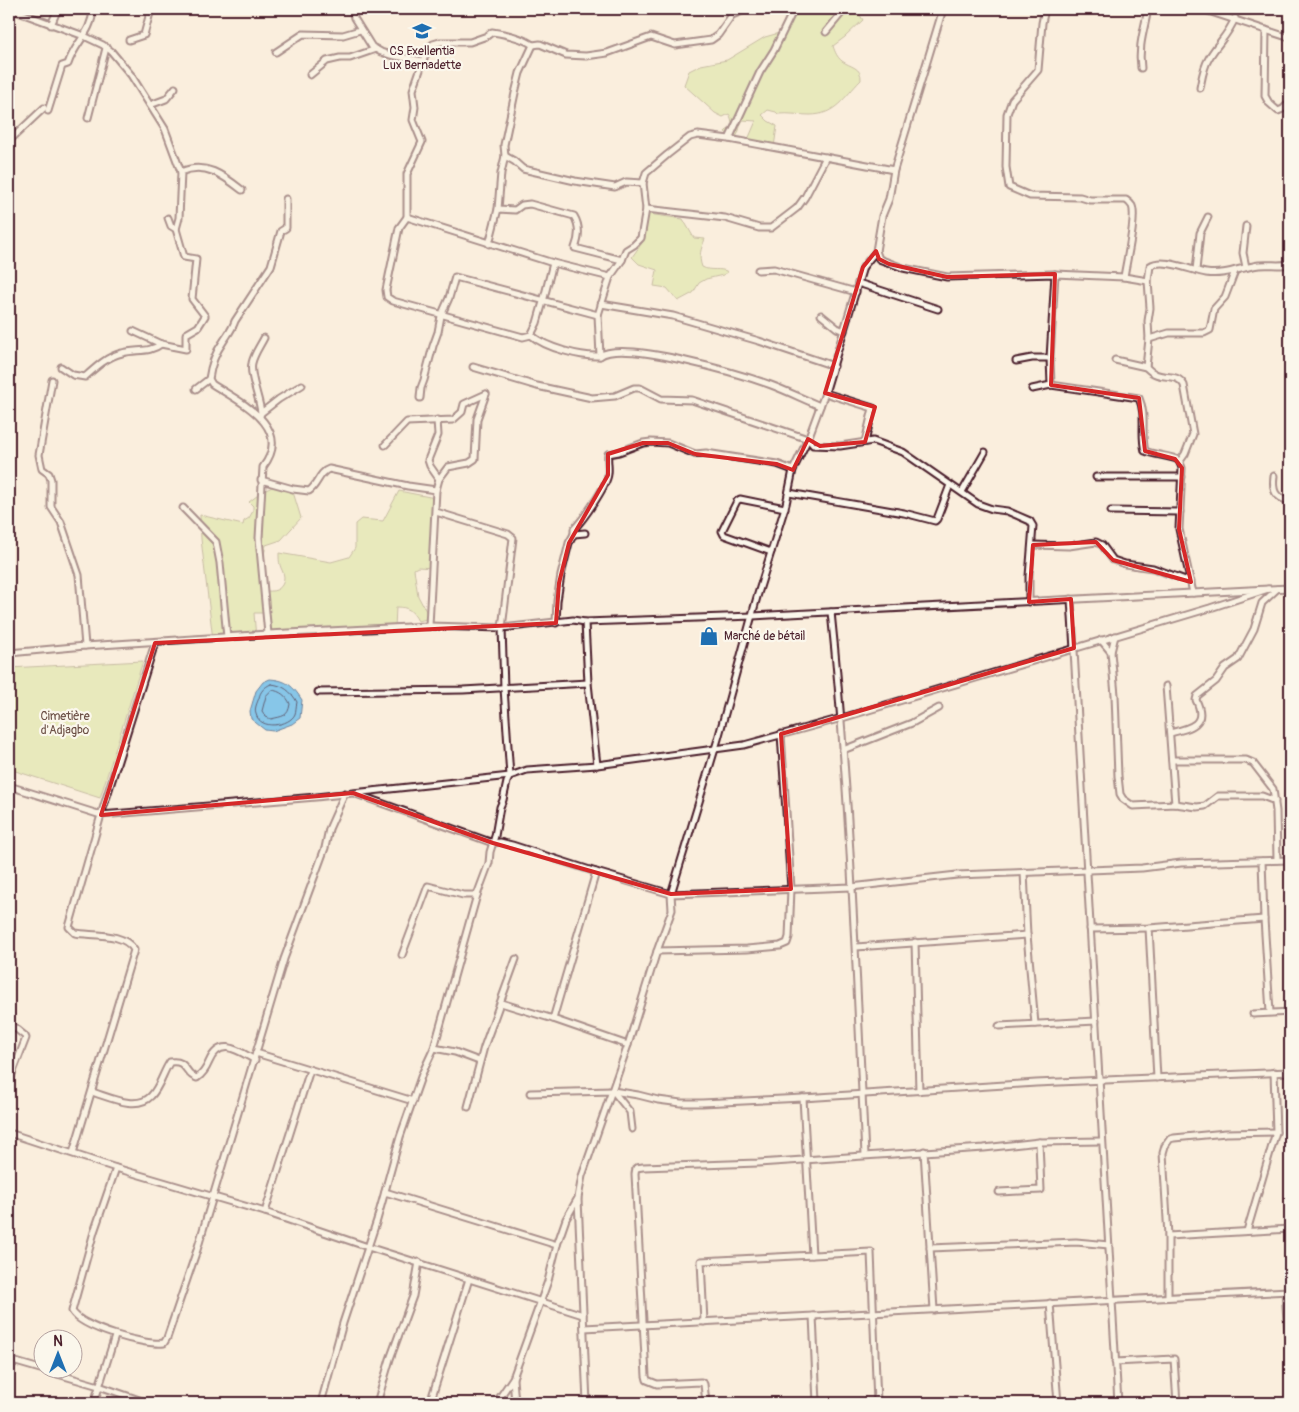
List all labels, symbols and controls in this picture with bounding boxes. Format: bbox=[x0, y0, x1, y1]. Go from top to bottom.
school or university icon: CS Exellentia Lux Bernadette bbox=[411, 20, 433, 42]
place label: CS Exellentia Lux Bernadette bbox=[383, 44, 461, 73]
shop icon: Marché de bétail bbox=[698, 625, 720, 647]
place label: Marché de bétail bbox=[724, 629, 806, 644]
park label: Cimetière d'Adjagbo bbox=[40, 709, 90, 738]
north arrow bbox=[32, 1330, 82, 1380]
text: N bbox=[53, 1333, 63, 1350]

